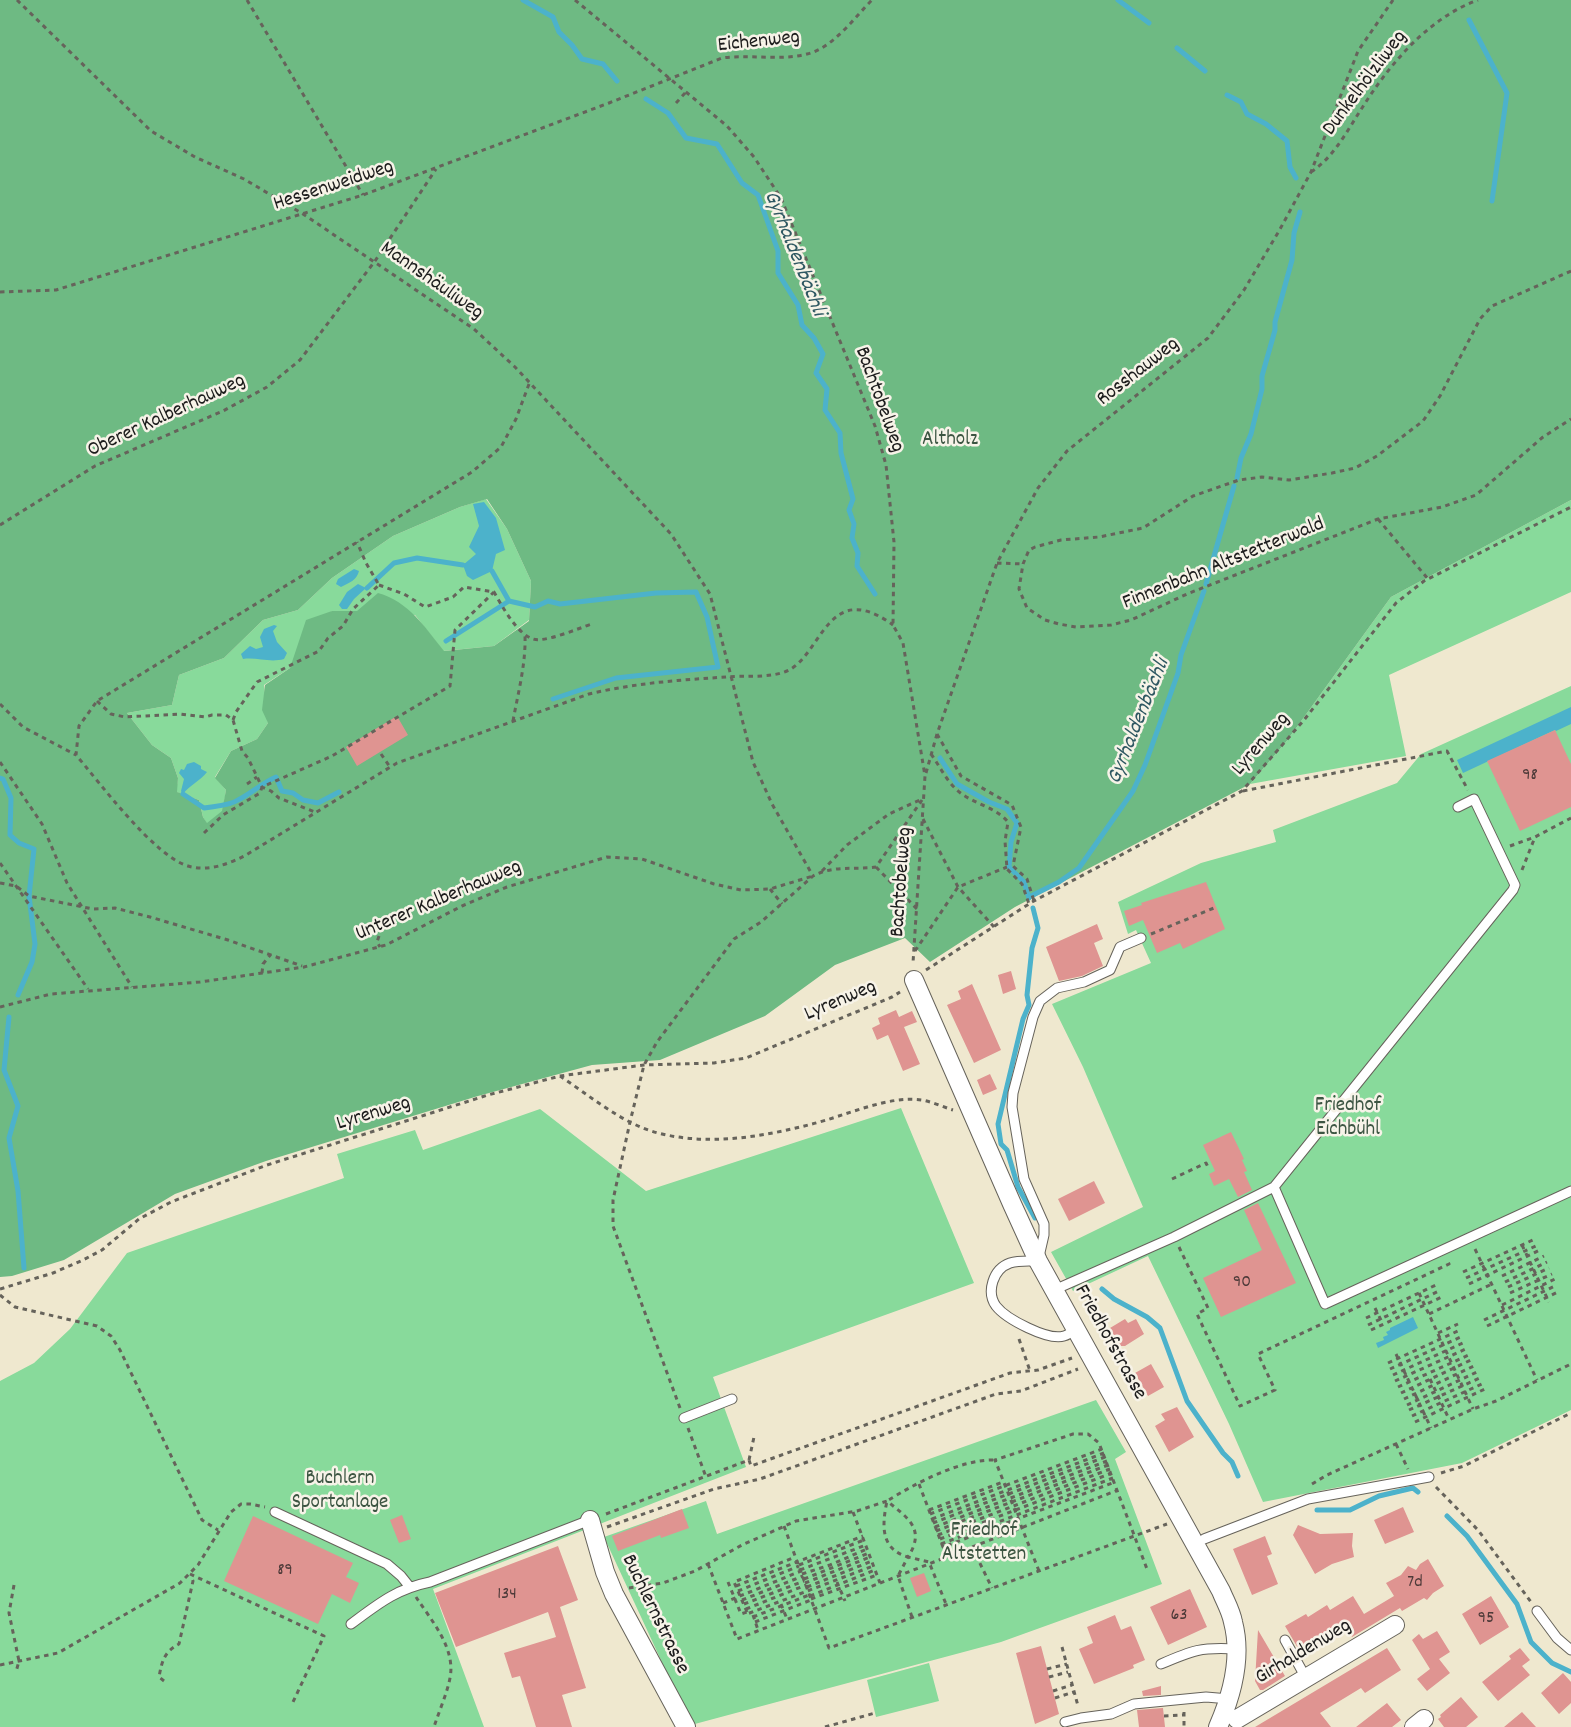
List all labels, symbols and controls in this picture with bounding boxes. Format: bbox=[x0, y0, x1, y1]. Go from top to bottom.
street label: Eichenweg bbox=[717, 26, 801, 60]
street label: Dunkelhölzliweg bbox=[1318, 26, 1414, 142]
street label: Hessenweidweg bbox=[271, 156, 397, 218]
water label: Gyrhaldenbächli bbox=[756, 188, 830, 320]
street label: Mannshäuliweg bbox=[374, 237, 488, 327]
street label: Rosshauweg bbox=[1093, 333, 1185, 413]
street label: Bachtobelweg bbox=[847, 344, 909, 456]
street label: Oberer Kalberhauweg bbox=[84, 369, 250, 465]
park label: Altholz bbox=[922, 428, 978, 454]
street label: Finnenbahn Altstetterwald bbox=[1119, 513, 1329, 617]
water label: Gyrhaldenbächli bbox=[1103, 656, 1177, 788]
street label: Lyrenweg bbox=[1228, 708, 1296, 782]
house number: 98 bbox=[1522, 766, 1538, 788]
street label: Bachtobelweg bbox=[887, 826, 919, 938]
street label: Unterer Kalberhauweg bbox=[352, 856, 526, 948]
street label: Lyrenweg bbox=[801, 976, 881, 1028]
street label: Lyrenweg bbox=[334, 1092, 414, 1138]
park label: Friedhof Eichbühl bbox=[1315, 1094, 1381, 1144]
house number: 90 bbox=[1233, 1273, 1251, 1295]
street label: Friedhofstrasse bbox=[1067, 1281, 1151, 1405]
park label: Buchlern Sportanlage bbox=[292, 1467, 388, 1517]
park label: Friedhof Altstetten bbox=[942, 1519, 1026, 1569]
street label: Buchlernstrasse bbox=[614, 1551, 694, 1679]
house number: 89 bbox=[277, 1561, 293, 1583]
house number: 7d bbox=[1407, 1573, 1423, 1595]
house number: 134 bbox=[497, 1585, 517, 1607]
house number: 63 bbox=[1171, 1606, 1187, 1628]
house number: 95 bbox=[1478, 1609, 1494, 1631]
street label: Girhaldenweg bbox=[1251, 1615, 1357, 1691]

